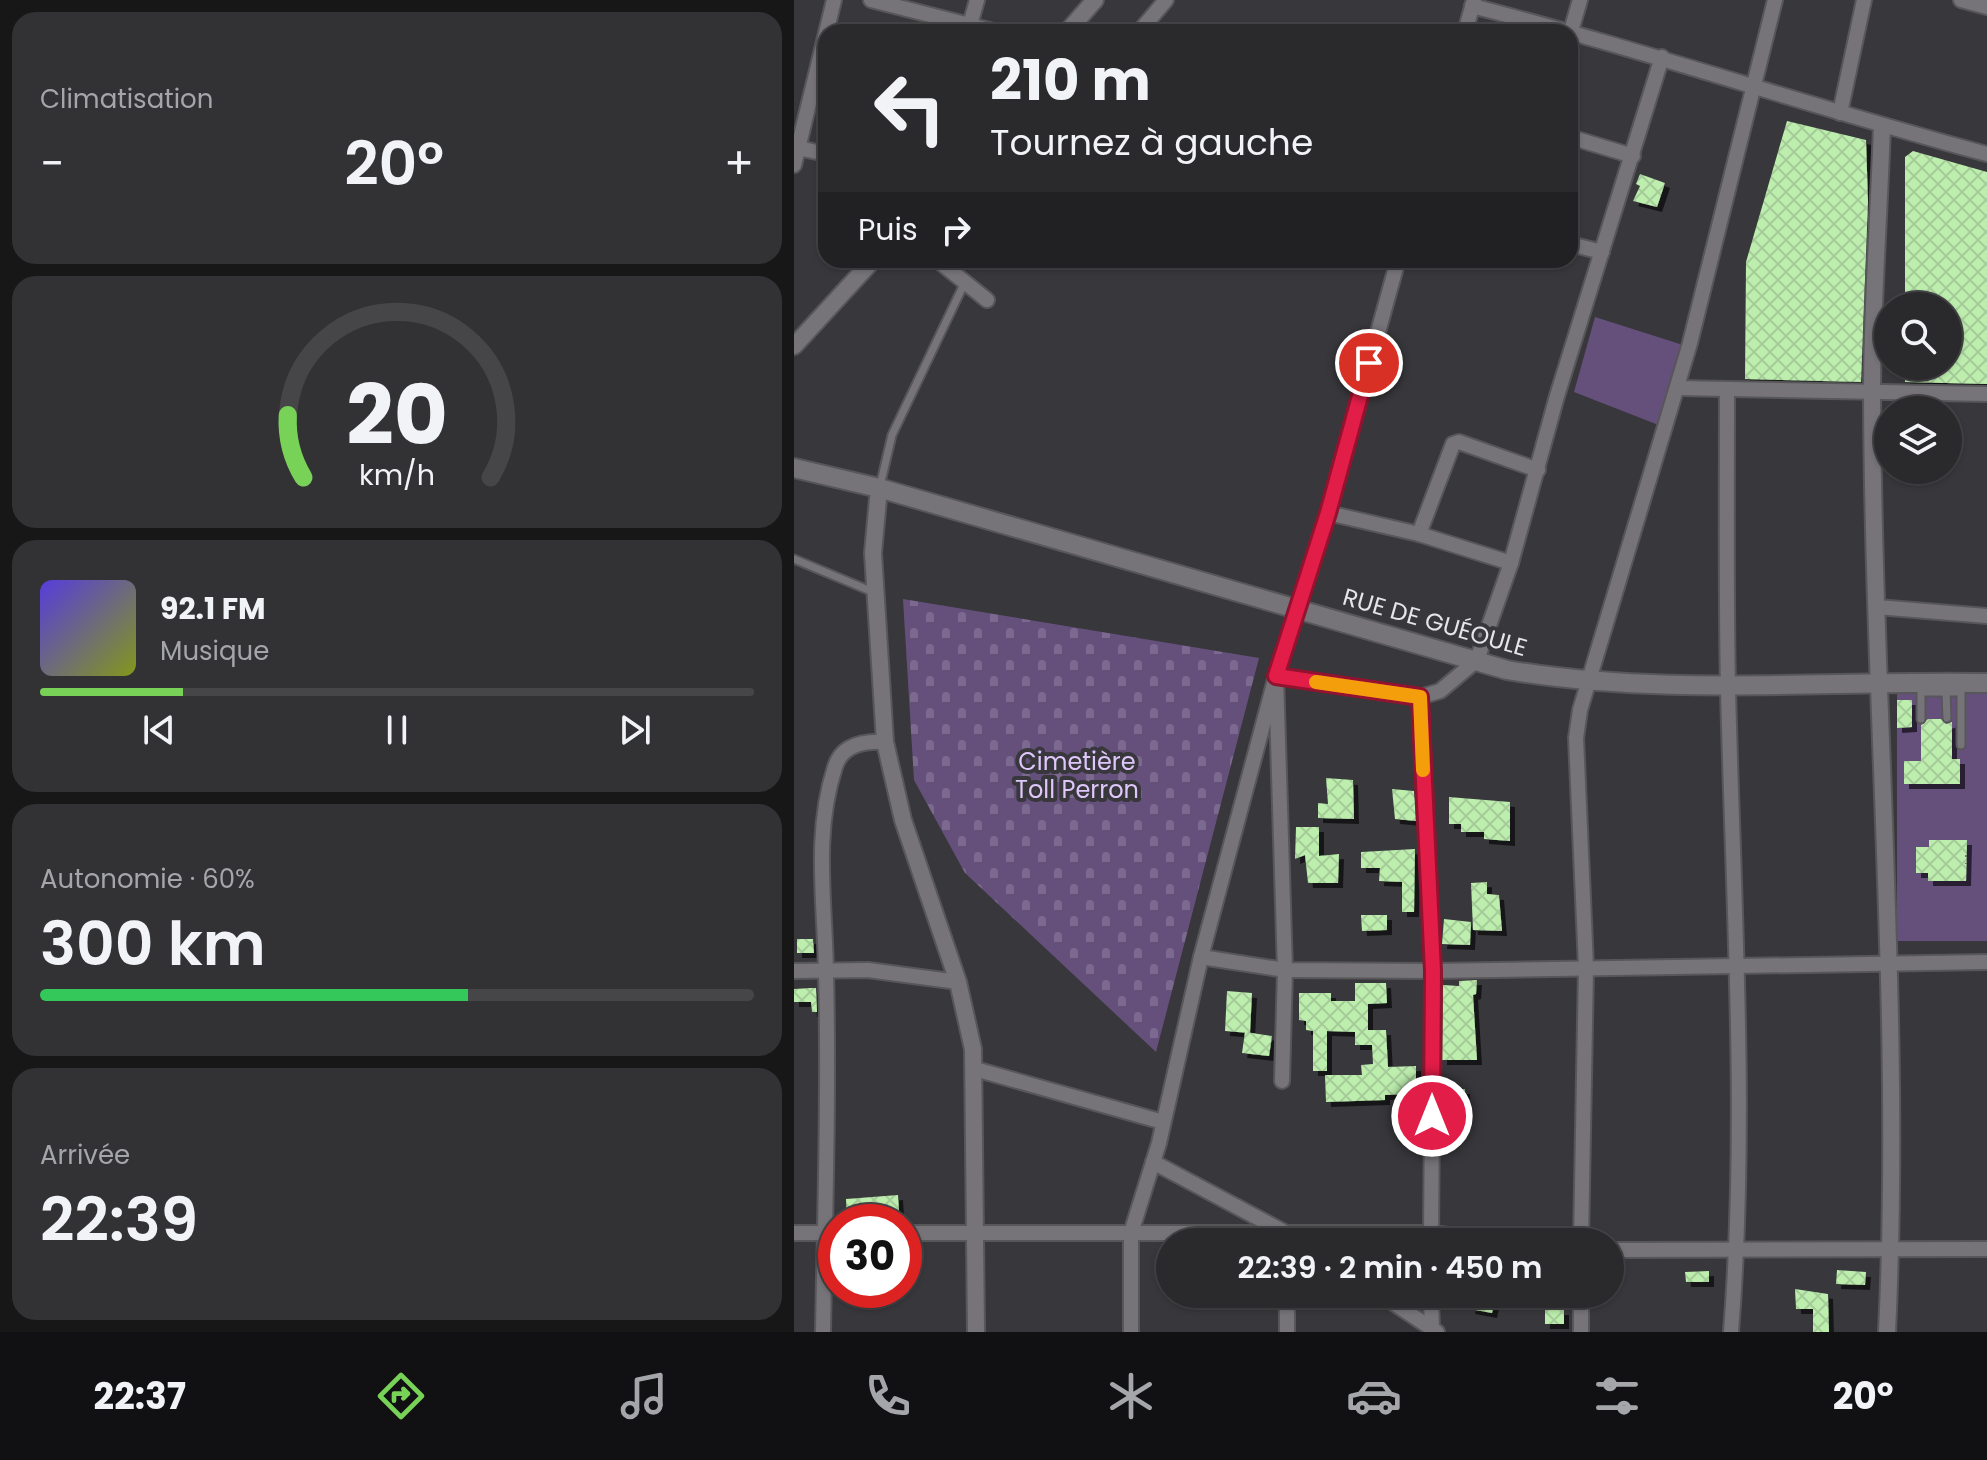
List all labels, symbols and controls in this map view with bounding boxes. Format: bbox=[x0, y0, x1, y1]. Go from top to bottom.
text: 210 m bbox=[990, 41, 1151, 120]
icon: left bbox=[858, 56, 962, 160]
text: Climatisation bbox=[40, 81, 213, 117]
text: Tournez à gauche bbox=[990, 117, 1313, 168]
text: 20° bbox=[344, 122, 444, 206]
text: − bbox=[40, 133, 64, 194]
text: + bbox=[724, 133, 754, 194]
text: Puis bbox=[858, 208, 918, 251]
icon: right bbox=[934, 208, 978, 252]
map controls bbox=[1874, 292, 1962, 484]
button: search bbox=[1874, 292, 1962, 380]
pin bbox=[1335, 329, 1403, 397]
icon: arrive bbox=[1347, 341, 1391, 385]
text: 20 bbox=[346, 357, 448, 473]
button: layers bbox=[1874, 396, 1962, 484]
text: km/h bbox=[359, 455, 435, 495]
street label: RUE DE GUÉOULE bbox=[1339, 580, 1531, 664]
text: 92.1 FM bbox=[160, 587, 266, 630]
text: Musique bbox=[160, 633, 269, 669]
icon: previous bbox=[137, 708, 181, 752]
icon: pause bbox=[375, 708, 419, 752]
icon: next bbox=[613, 708, 657, 752]
park label: Cimetière Toll Perron bbox=[1015, 745, 1139, 806]
text: Autonomie · 60% bbox=[40, 861, 255, 897]
text: 300 km bbox=[40, 902, 266, 986]
position arrow bbox=[1390, 1074, 1474, 1158]
text: Arrivée bbox=[40, 1137, 130, 1173]
text: 22:39 bbox=[40, 1178, 198, 1262]
speed limit sign: 30 bbox=[818, 1204, 922, 1308]
text: 22:39 · 2 min · 450 m bbox=[1238, 1246, 1542, 1289]
icon: directions bbox=[373, 1368, 429, 1424]
icon: music bbox=[616, 1368, 672, 1424]
icon: phone bbox=[860, 1368, 916, 1424]
icon: climate bbox=[1103, 1368, 1159, 1424]
icon: car bbox=[1346, 1368, 1402, 1424]
icon: filters bbox=[1589, 1368, 1645, 1424]
text: 22:37 bbox=[94, 1371, 186, 1422]
text: 20° bbox=[1833, 1371, 1893, 1422]

